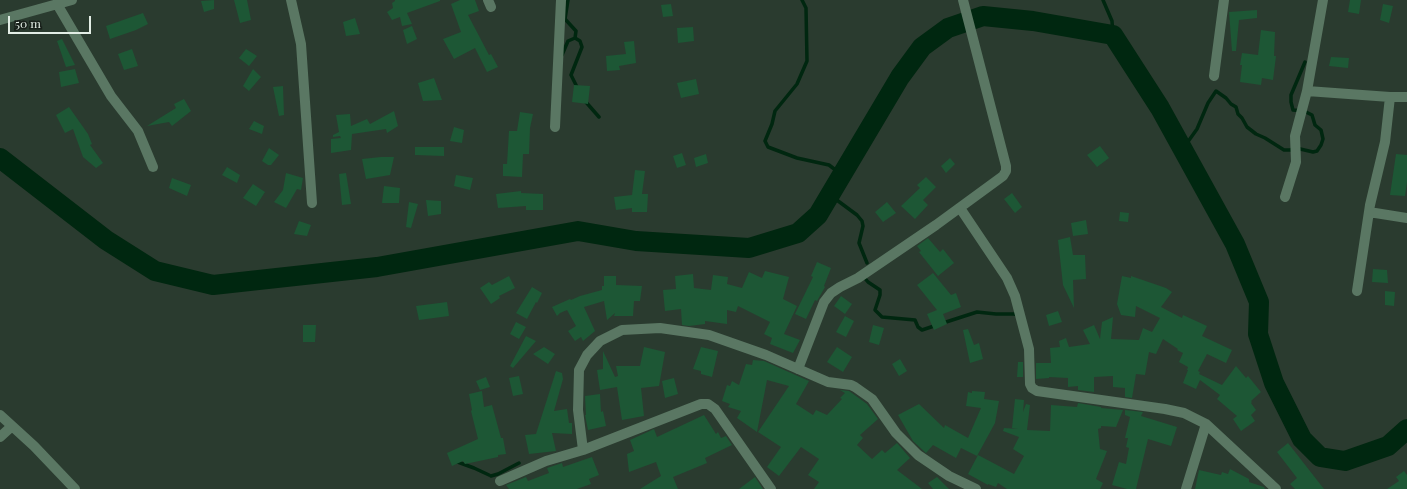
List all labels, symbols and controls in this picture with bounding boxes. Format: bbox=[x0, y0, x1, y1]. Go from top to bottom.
scale bar bbox=[10, 8, 93, 34]
text: 50 m bbox=[15, 15, 41, 31]

